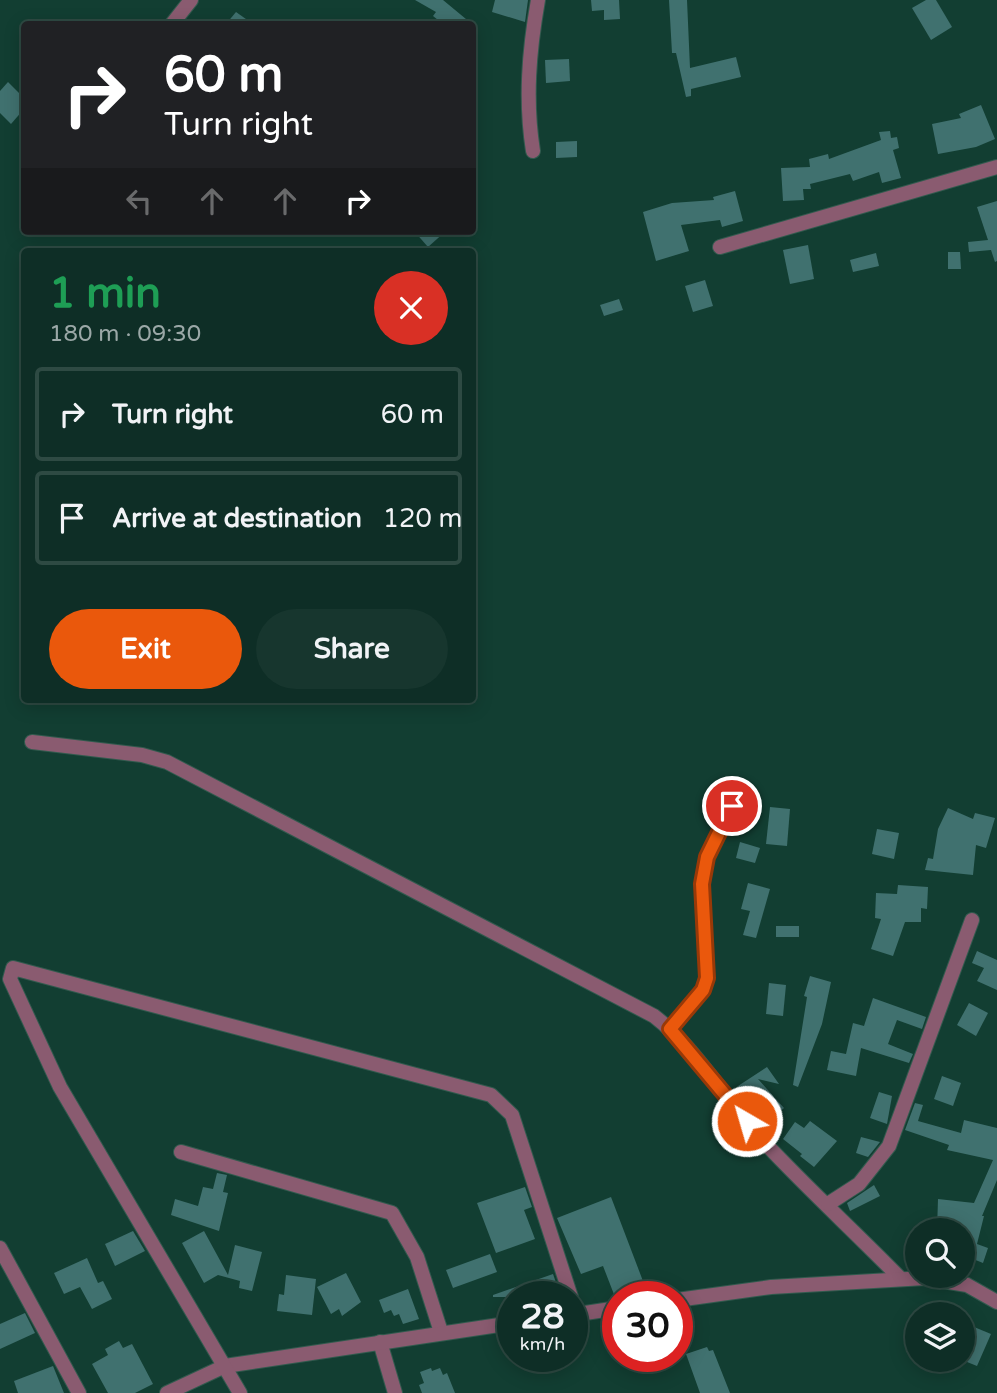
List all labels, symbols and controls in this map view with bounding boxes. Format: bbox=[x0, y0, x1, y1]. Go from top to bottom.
text: 60 m bbox=[164, 46, 283, 105]
icon: right bbox=[49, 49, 140, 140]
text: Turn right bbox=[164, 106, 313, 144]
icon: left bbox=[120, 182, 158, 220]
icon: ahead bbox=[193, 182, 231, 220]
icon: ahead bbox=[266, 182, 304, 220]
icon: right bbox=[339, 182, 377, 220]
text: 1 min bbox=[49, 268, 161, 319]
button: close bbox=[374, 271, 448, 345]
text: 180 m · 09:30 bbox=[49, 320, 201, 348]
icon: right bbox=[53, 395, 91, 433]
text: Turn right bbox=[112, 399, 233, 430]
text: 60 m bbox=[381, 399, 444, 430]
icon: arrive bbox=[53, 499, 91, 537]
text: Arrive at destination bbox=[112, 503, 362, 534]
text: 120 m bbox=[383, 503, 462, 534]
button: Exit bbox=[49, 609, 242, 689]
button: Share bbox=[256, 609, 448, 689]
pin bbox=[702, 776, 762, 836]
icon: arrive bbox=[713, 787, 751, 825]
position arrow bbox=[710, 1084, 784, 1158]
map controls bbox=[905, 1218, 975, 1372]
button: search bbox=[905, 1218, 975, 1288]
speed limit sign: 30 bbox=[602, 1281, 693, 1372]
text: 28 bbox=[521, 1296, 564, 1338]
button: layers bbox=[905, 1302, 975, 1372]
text: km/h bbox=[520, 1333, 565, 1355]

